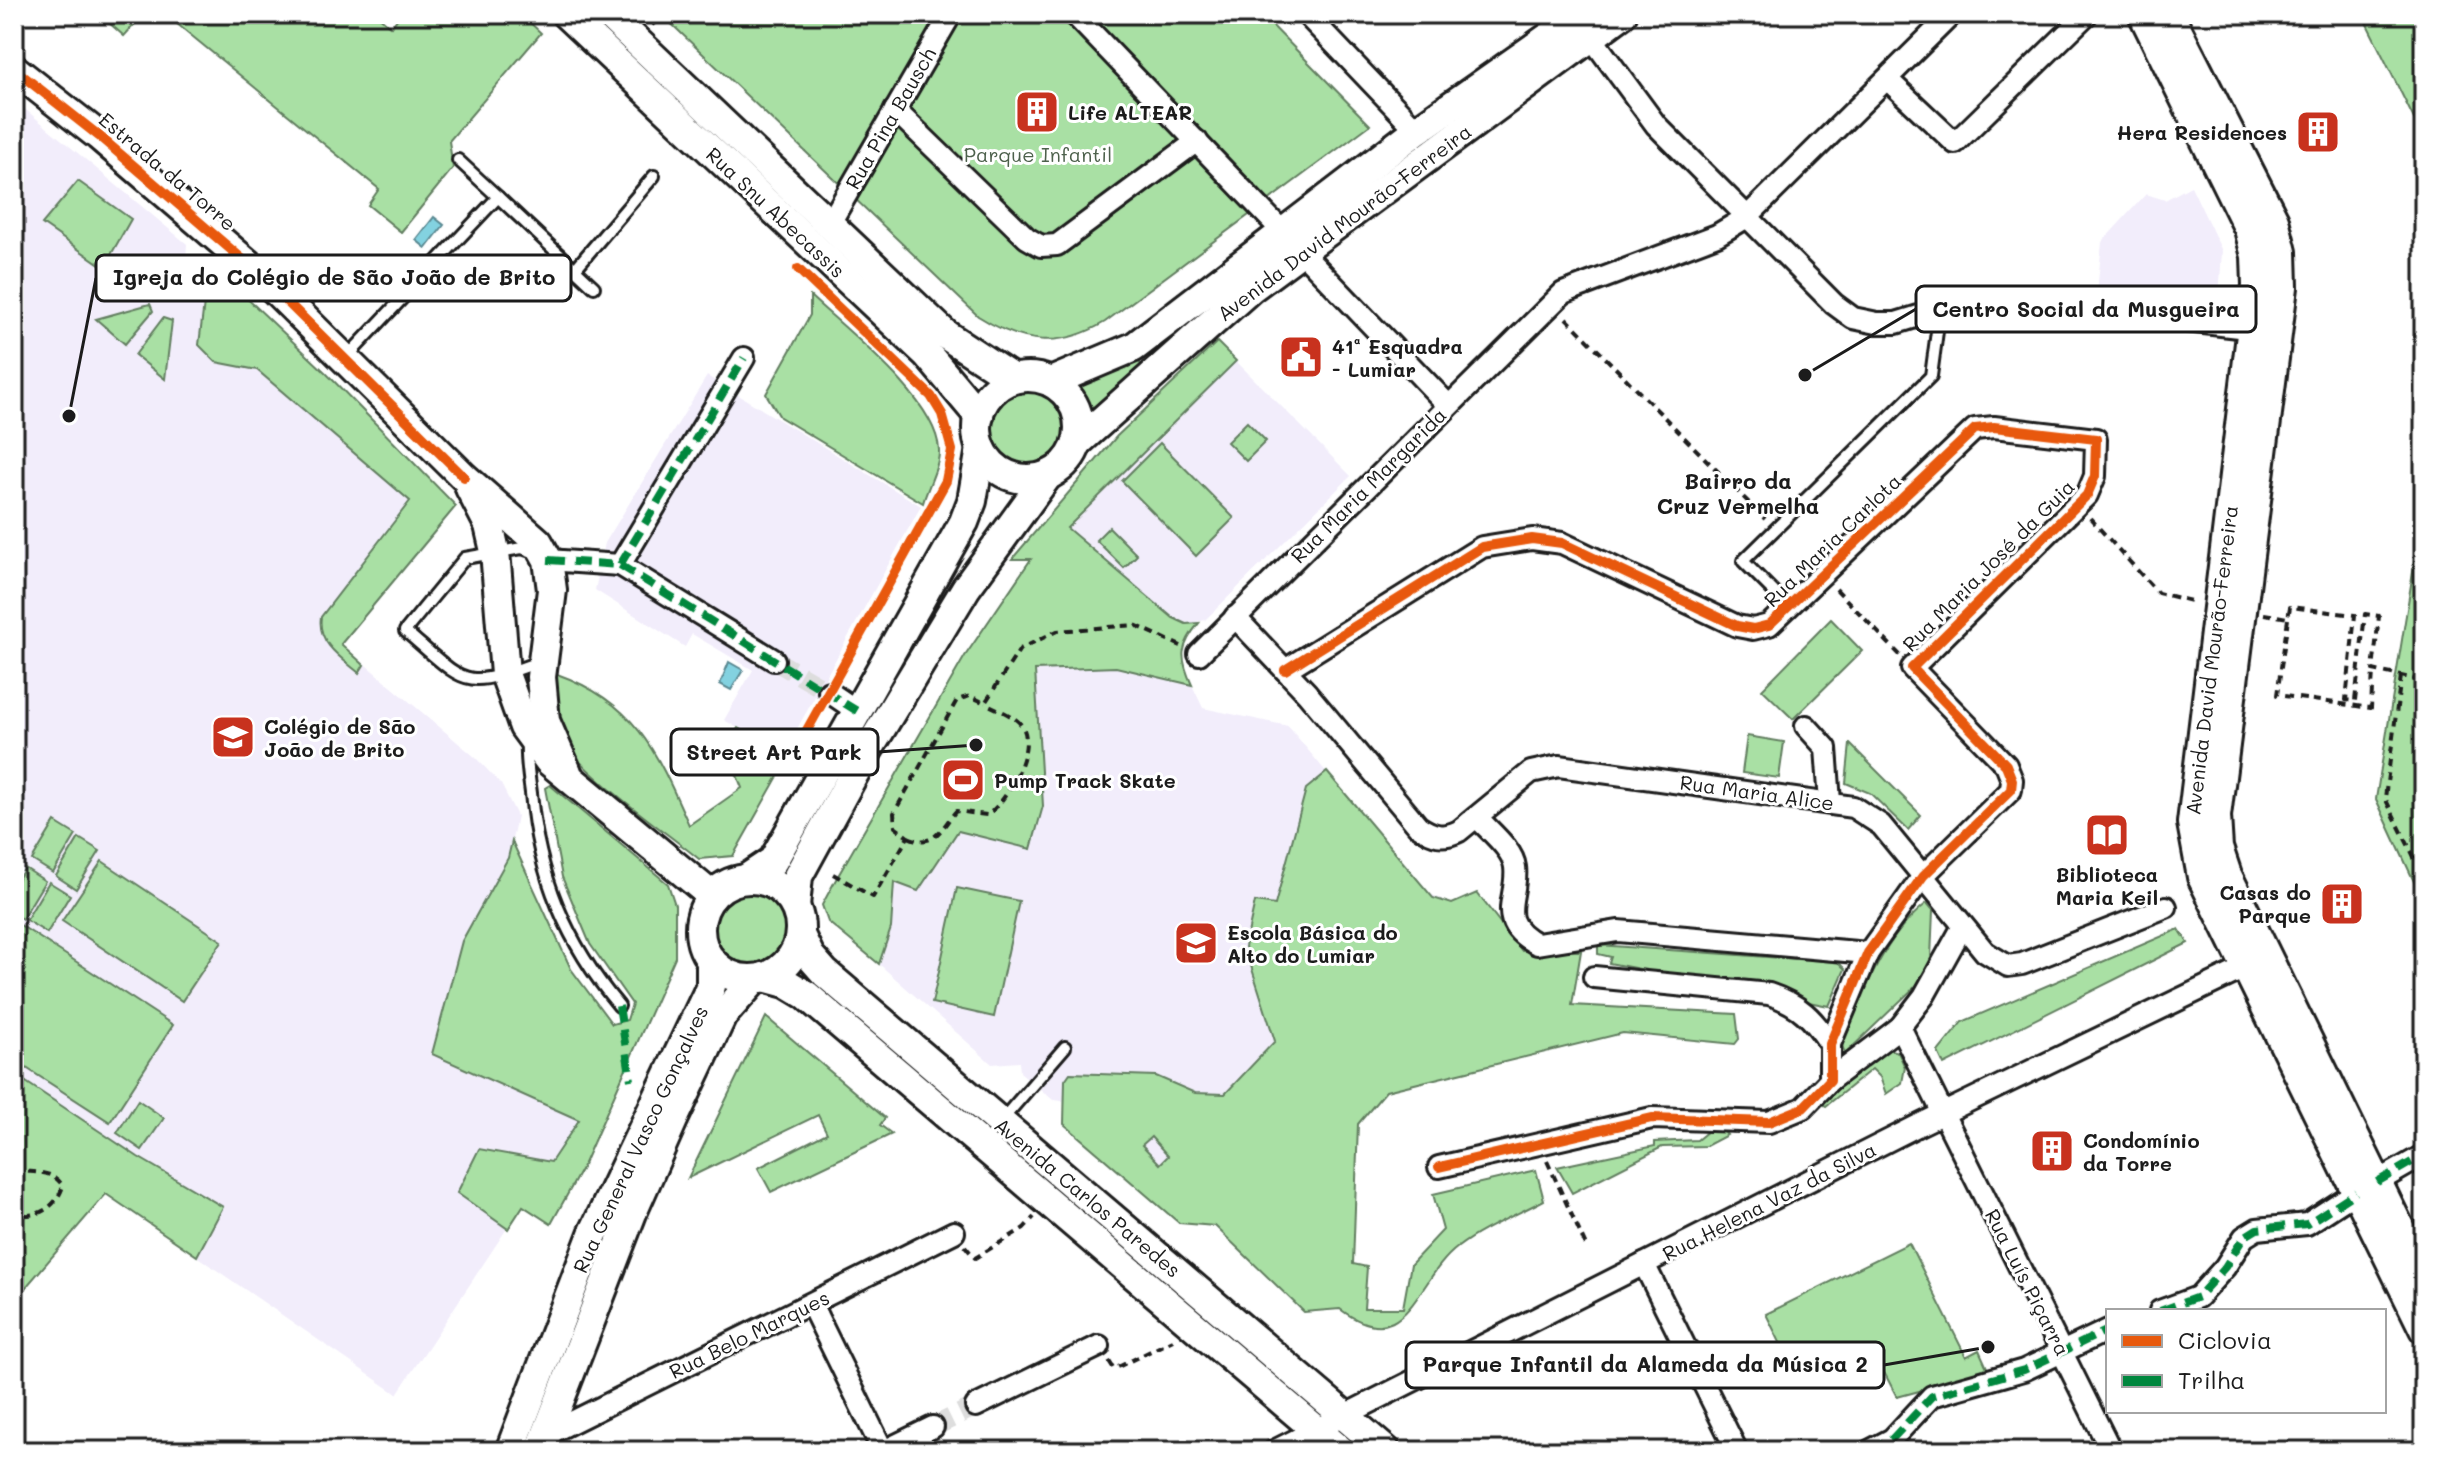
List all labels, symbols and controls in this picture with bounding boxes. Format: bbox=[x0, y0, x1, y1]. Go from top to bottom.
street label: Rua Pina Bausch bbox=[839, 42, 941, 194]
building icon: Life ALTEAR bbox=[1013, 88, 1061, 136]
place label: Life ALTEAR bbox=[1068, 99, 1192, 125]
street label: Estrada da Torre bbox=[94, 106, 242, 236]
building icon: Hera Residences bbox=[2294, 108, 2342, 156]
street label: Avenida David Mourão-Ferreira bbox=[1212, 118, 1476, 326]
place label: Hera Residences bbox=[2116, 119, 2287, 145]
street label: Rua Snu Abecassis bbox=[701, 141, 851, 283]
park label: Parque Infantil bbox=[964, 141, 1112, 167]
callout: Igreja do Colégio de São João de Brito bbox=[96, 255, 571, 301]
text: Igreja do Colégio de São João de Brito bbox=[113, 262, 555, 291]
callout: Centro Social da Musgueira bbox=[1916, 286, 2256, 332]
text: Centro Social da Musgueira bbox=[1932, 294, 2240, 323]
public building icon: 41ª Esquadra - Lumiar bbox=[1277, 333, 1325, 381]
place label: 41ª Esquadra - Lumiar bbox=[1332, 333, 1463, 382]
street label: Rua Maria Margarida bbox=[1285, 402, 1451, 568]
district label: Bairro da Cruz Vermelha bbox=[1657, 466, 1819, 520]
street label: Rua Maria Carlota bbox=[1758, 468, 1906, 612]
street label: Rua Maria José da Guia bbox=[1896, 473, 2080, 657]
street label: Avenida David Mourão-Ferreira bbox=[2179, 504, 2243, 816]
school or university icon: Colégio de São João de Brito bbox=[209, 713, 257, 761]
place label: Colégio de São João de Brito bbox=[264, 713, 415, 762]
callout: Street Art Park bbox=[671, 729, 878, 775]
text: Street Art Park bbox=[686, 737, 862, 766]
sports icon: Pump Track Skate bbox=[939, 756, 987, 804]
place label: Pump Track Skate bbox=[994, 767, 1176, 793]
street label: Rua Maria Alice bbox=[1678, 768, 1836, 816]
library icon: Biblioteca Maria Keil bbox=[2083, 811, 2131, 859]
place label: Biblioteca Maria Keil bbox=[2056, 861, 2158, 910]
place label: Casas do Parque bbox=[2219, 879, 2311, 928]
building icon: Casas do Parque bbox=[2318, 880, 2366, 928]
school or university icon: Escola Básica do Alto do Lumiar bbox=[1172, 919, 1220, 967]
place label: Escola Básica do Alto do Lumiar bbox=[1227, 919, 1398, 968]
street label: Rua General Vasco Gonçalves bbox=[567, 1001, 713, 1277]
street label: Avenida Carlos Paredes bbox=[990, 1111, 1186, 1283]
building icon: Condomínio da Torre bbox=[2028, 1127, 2076, 1175]
place label: Condomínio da Torre bbox=[2083, 1127, 2200, 1176]
street label: Rua Helena Vaz da Silva bbox=[1658, 1136, 1880, 1266]
street label: Rua Luís Piçarra bbox=[1980, 1204, 2076, 1360]
street label: Rua Belo Marques bbox=[665, 1284, 833, 1384]
legend bbox=[2106, 1309, 2386, 1413]
text: Ciclovia bbox=[2178, 1324, 2272, 1355]
callout: Parque Infantil da Alameda da Música 2 bbox=[1406, 1342, 1884, 1388]
text: Parque Infantil da Alameda da Música 2 bbox=[1422, 1349, 1868, 1378]
text: Trilha bbox=[2178, 1364, 2245, 1395]

